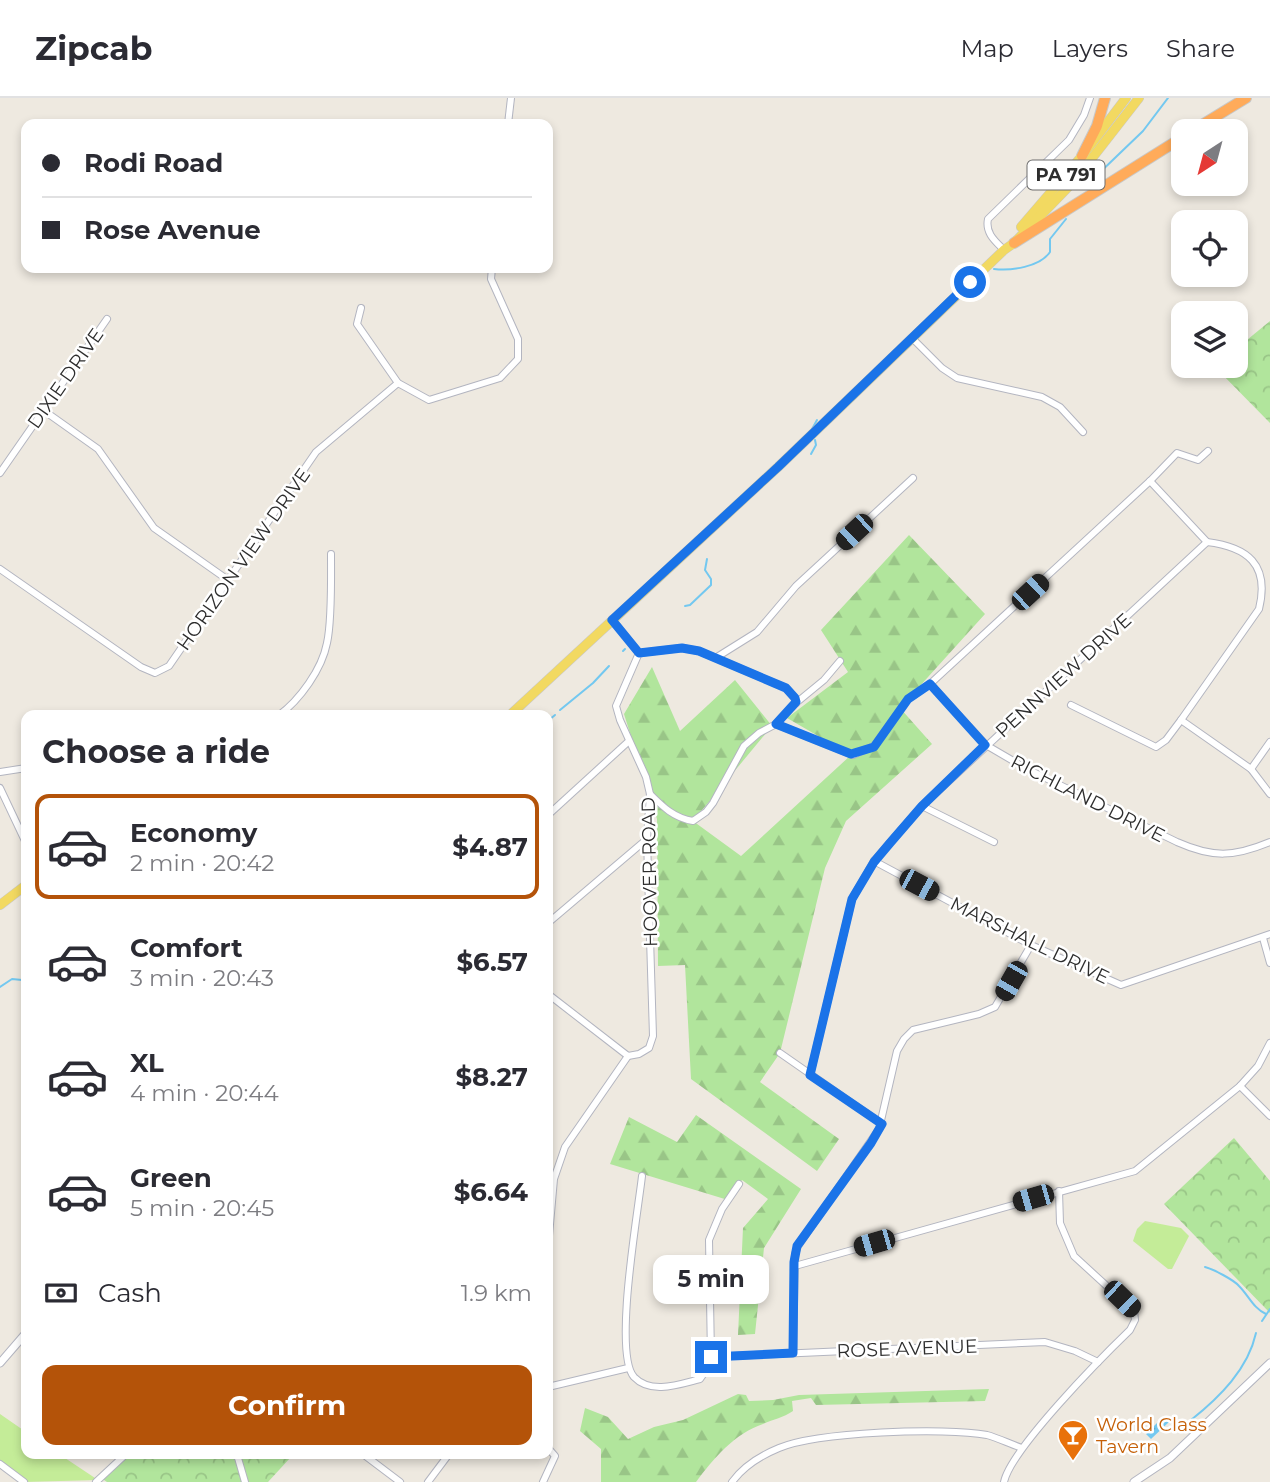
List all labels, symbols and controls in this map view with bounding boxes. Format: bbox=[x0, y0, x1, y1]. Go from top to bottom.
text: Zipcab bbox=[35, 28, 152, 68]
text: Map bbox=[960, 34, 1014, 63]
text: Layers bbox=[1052, 34, 1128, 63]
text: Share bbox=[1166, 34, 1235, 63]
north arrow bbox=[1171, 119, 1248, 196]
map controls bbox=[1171, 119, 1248, 378]
text: Rodi Road bbox=[84, 147, 223, 179]
road number: PA 791 bbox=[1028, 160, 1104, 190]
button: locate bbox=[1171, 210, 1248, 287]
text: Rose Avenue bbox=[84, 214, 261, 246]
route start bbox=[954, 266, 986, 298]
button: layers bbox=[1171, 301, 1248, 378]
street label: DIXIE DRIVE bbox=[22, 324, 108, 433]
street label: HORIZON VIEW DRIVE bbox=[172, 464, 315, 655]
car bbox=[832, 510, 877, 554]
car bbox=[1008, 570, 1053, 614]
street label: PENNVIEW DRIVE bbox=[991, 608, 1136, 742]
text: Choose a ride bbox=[42, 732, 270, 771]
street label: RICHLAND DRIVE bbox=[1007, 750, 1169, 847]
street label: HOOVER ROAD bbox=[637, 797, 662, 947]
icon: car bbox=[46, 815, 109, 878]
text: Economy bbox=[130, 817, 257, 849]
text: $4.87 bbox=[452, 831, 528, 863]
text: 2 min · 20:42 bbox=[130, 849, 274, 877]
car bbox=[896, 866, 943, 904]
street label: MARSHALL DRIVE bbox=[946, 892, 1113, 989]
icon: car bbox=[46, 930, 109, 993]
text: Comfort bbox=[130, 932, 242, 964]
text: $6.57 bbox=[456, 946, 528, 978]
car bbox=[992, 958, 1031, 1004]
text: 3 min · 20:43 bbox=[130, 964, 274, 992]
icon: car bbox=[46, 1045, 109, 1108]
text: XL bbox=[130, 1047, 164, 1079]
text: $8.27 bbox=[455, 1061, 528, 1093]
text: 4 min · 20:44 bbox=[130, 1079, 279, 1107]
icon: car bbox=[46, 1160, 109, 1223]
text: Green bbox=[130, 1162, 212, 1194]
text: $6.64 bbox=[454, 1176, 528, 1208]
car bbox=[1010, 1182, 1057, 1214]
text: 5 min · 20:45 bbox=[130, 1194, 274, 1222]
car bbox=[851, 1227, 898, 1259]
callout: 5 min bbox=[653, 1256, 769, 1304]
text: 5 min bbox=[677, 1265, 745, 1293]
icon: cash bbox=[42, 1274, 80, 1312]
text: Cash bbox=[98, 1277, 162, 1309]
car bbox=[1100, 1277, 1145, 1321]
text: 1.9 km bbox=[461, 1279, 532, 1307]
street label: ROSE AVENUE bbox=[836, 1335, 978, 1362]
route end bbox=[695, 1341, 727, 1373]
button: Confirm bbox=[42, 1365, 532, 1445]
place label: World Class Tavern bbox=[1096, 1413, 1207, 1458]
bar icon: World Class Tavern bbox=[1056, 1418, 1090, 1462]

